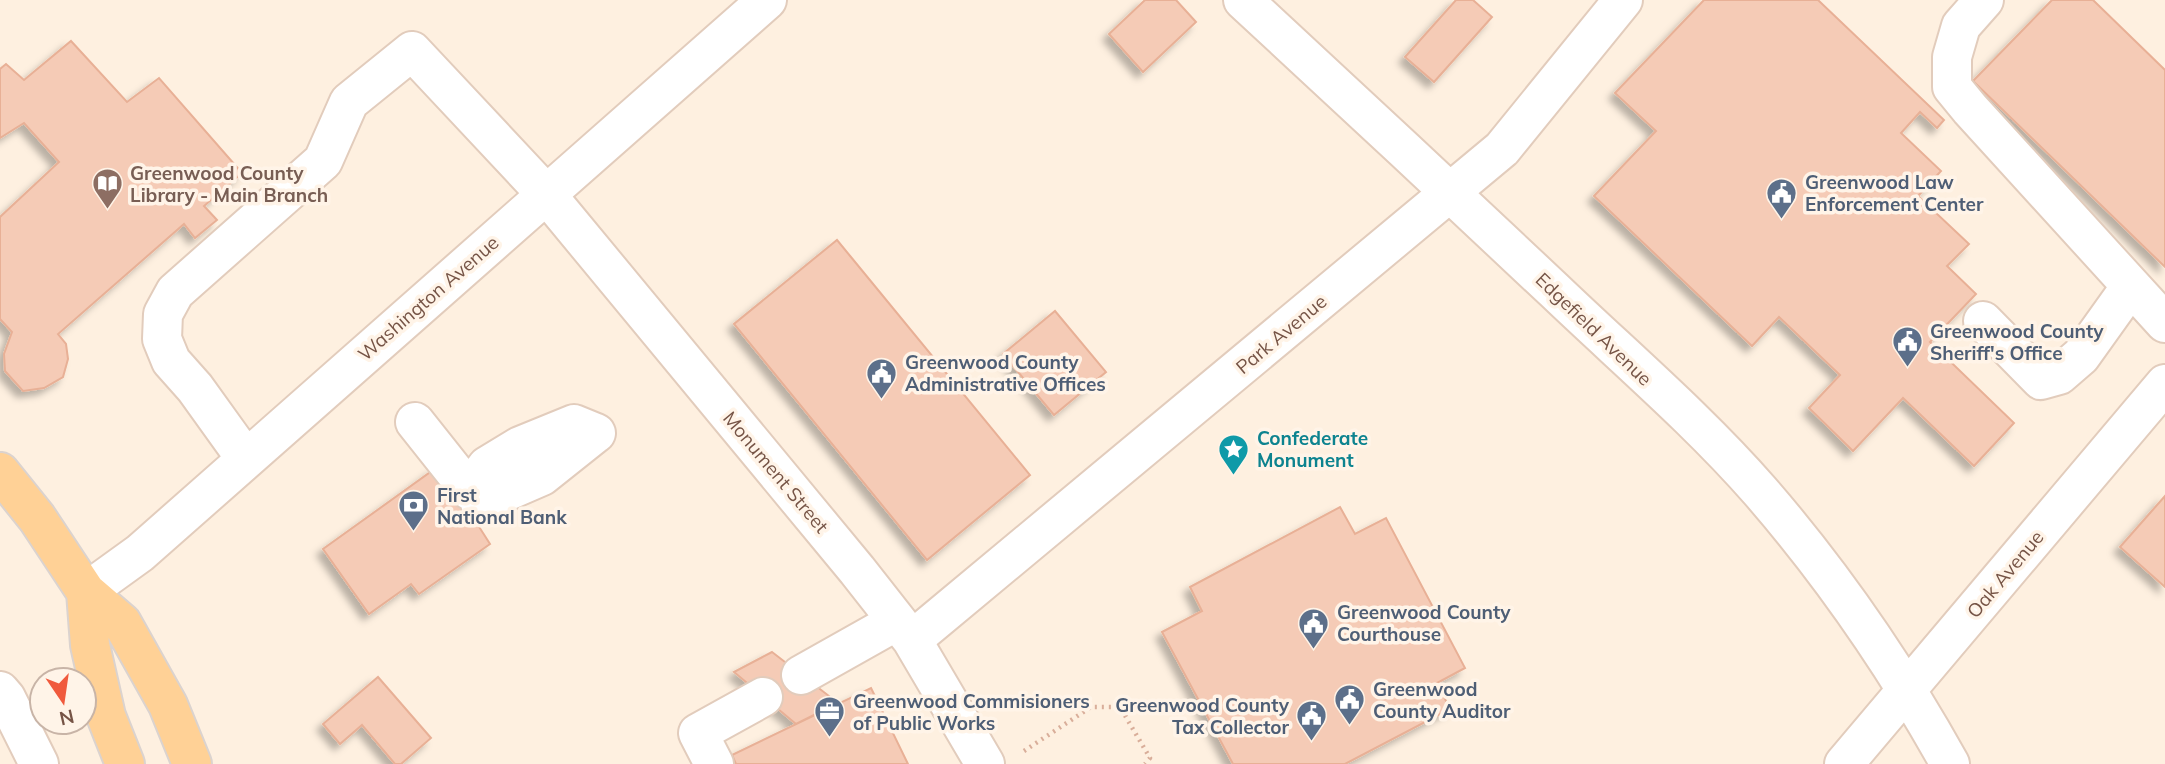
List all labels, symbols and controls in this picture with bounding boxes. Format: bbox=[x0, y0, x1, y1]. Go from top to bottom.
place label: Greenwood County Library - Main Branch bbox=[130, 161, 328, 207]
library icon: Greenwood County Library - Main Branch bbox=[90, 167, 124, 211]
place label: Greenwood Law Enforcement Center bbox=[1805, 170, 1984, 216]
public building icon: Greenwood Law Enforcement Center bbox=[1765, 176, 1799, 220]
street label: Washington Avenue bbox=[353, 230, 503, 366]
street label: Edgefield Avenue bbox=[1531, 267, 1657, 391]
street label: Park Avenue bbox=[1231, 289, 1331, 379]
place label: Greenwood County Sheriff's Office bbox=[1930, 319, 2104, 365]
public building icon: Greenwood County Sheriff's Office bbox=[1890, 325, 1924, 369]
place label: Greenwood County Administrative Offices bbox=[905, 350, 1106, 396]
public building icon: Greenwood County Administrative Offices bbox=[865, 356, 899, 400]
street label: Monument Street bbox=[718, 406, 834, 538]
place label: Confederate Monument bbox=[1257, 426, 1368, 472]
place icon: Confederate Monument bbox=[1217, 432, 1251, 476]
place label: First National Bank bbox=[437, 483, 567, 529]
bank icon: First National Bank bbox=[397, 489, 431, 533]
street label: Oak Avenue bbox=[1961, 525, 2049, 623]
place label: Greenwood County Courthouse bbox=[1337, 600, 1511, 646]
public building icon: Greenwood County Courthouse bbox=[1297, 606, 1331, 650]
north arrow bbox=[28, 666, 98, 736]
place label: Greenwood County Auditor bbox=[1373, 677, 1511, 723]
public building icon: Greenwood County Auditor bbox=[1333, 683, 1367, 727]
place label: Greenwood Commisioners of Public Works bbox=[853, 689, 1090, 735]
place label: Greenwood County Tax Collector bbox=[1115, 693, 1290, 739]
office icon: Greenwood Commisioners of Public Works bbox=[813, 695, 847, 739]
public building icon: Greenwood County Tax Collector bbox=[1295, 699, 1329, 743]
text: N bbox=[57, 704, 77, 731]

